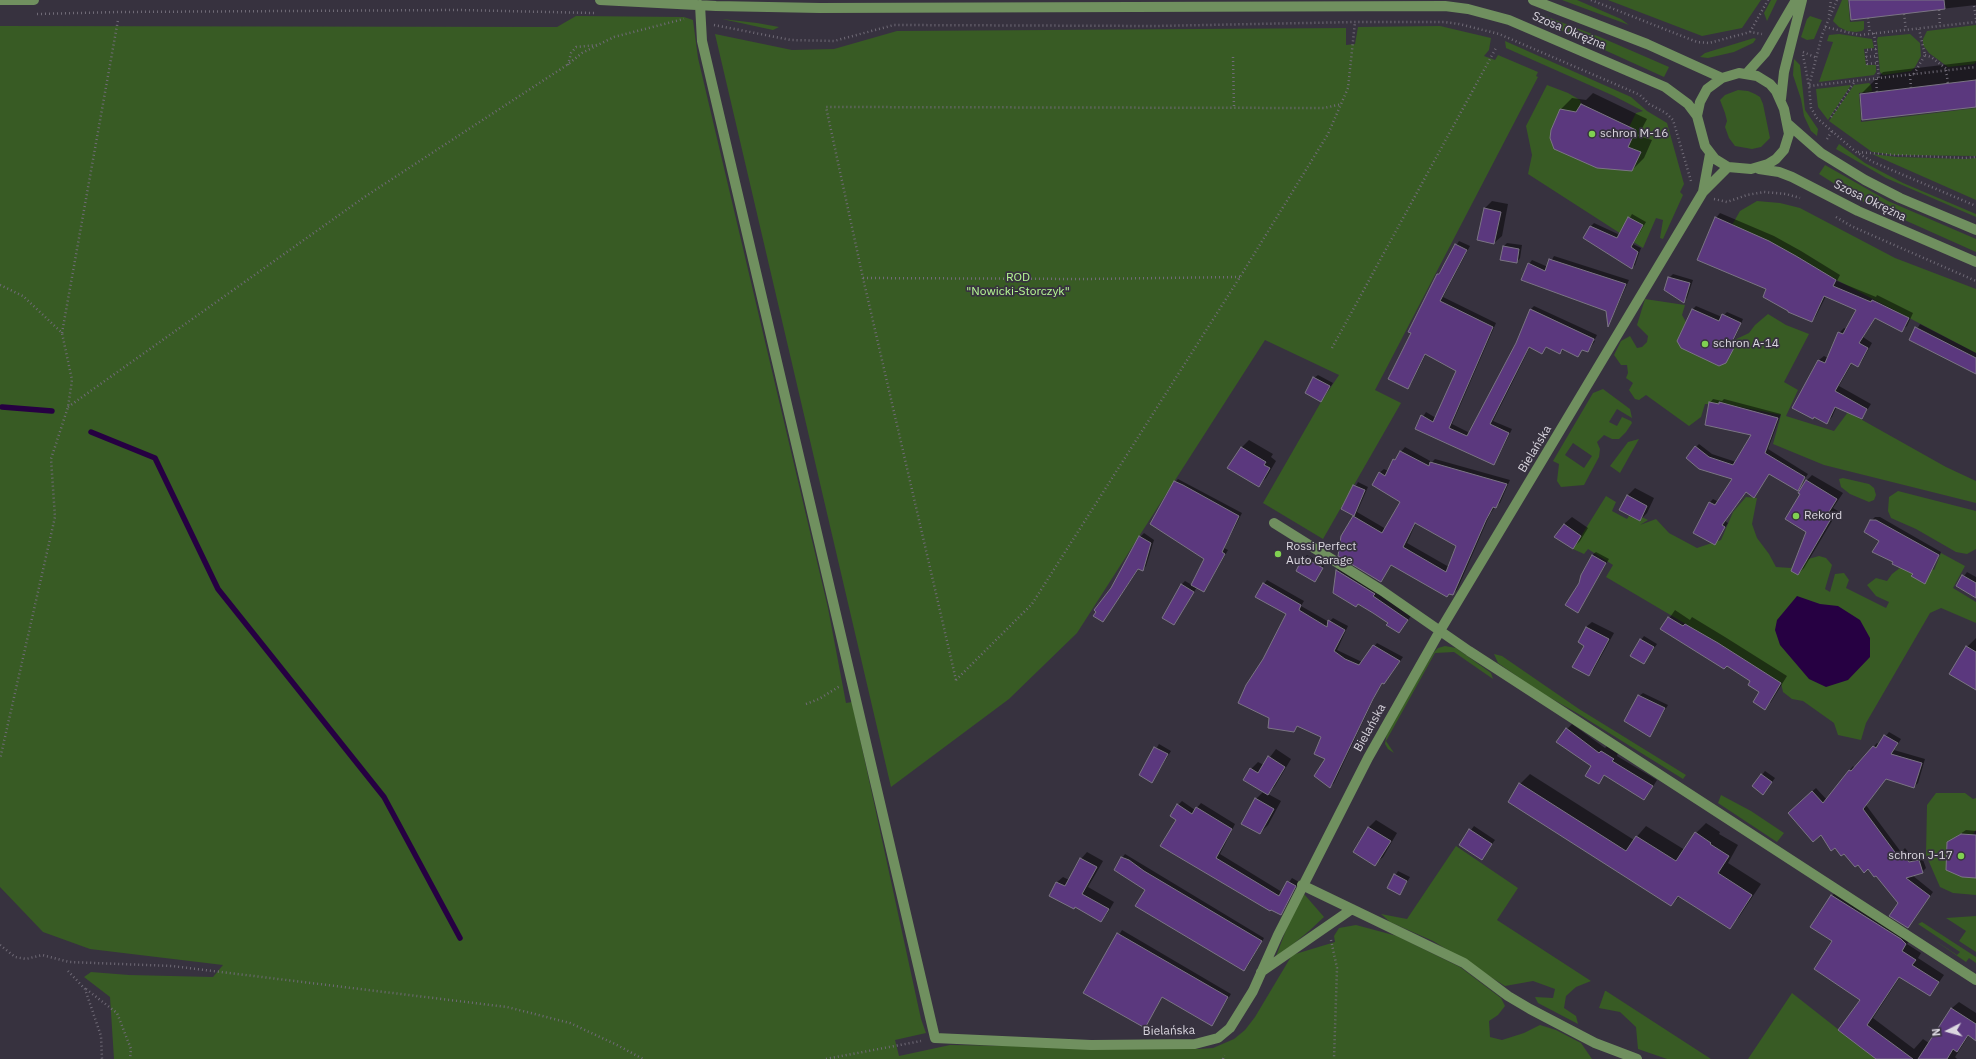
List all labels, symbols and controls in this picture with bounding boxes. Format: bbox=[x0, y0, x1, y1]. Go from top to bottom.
street label: Szosa Okrężna bbox=[1530, 9, 1608, 53]
place label: schron M-16 bbox=[1600, 127, 1668, 141]
marker: schron M-16 bbox=[1587, 129, 1597, 139]
street label: Szosa Okrężna bbox=[1831, 177, 1909, 225]
park label: ROD "Nowicki-Storczyk" bbox=[966, 271, 1070, 299]
place label: schron A-14 bbox=[1713, 337, 1779, 351]
marker: schron A-14 bbox=[1700, 339, 1710, 349]
street label: Bielańska bbox=[1515, 423, 1555, 475]
place label: Rekord bbox=[1804, 509, 1842, 523]
marker: Rekord bbox=[1791, 511, 1801, 521]
place label: Rossi Perfect Auto Garage bbox=[1286, 540, 1356, 568]
marker: Rossi Perfect Auto Garage bbox=[1273, 549, 1283, 559]
street label: Bielańska bbox=[1351, 702, 1389, 754]
place label: schron J-17 bbox=[1888, 849, 1953, 863]
marker: schron J-17 bbox=[1956, 851, 1966, 861]
north arrow bbox=[1928, 1011, 1968, 1051]
street label: Bielańska bbox=[1143, 1023, 1195, 1039]
text: N bbox=[1929, 1028, 1943, 1037]

